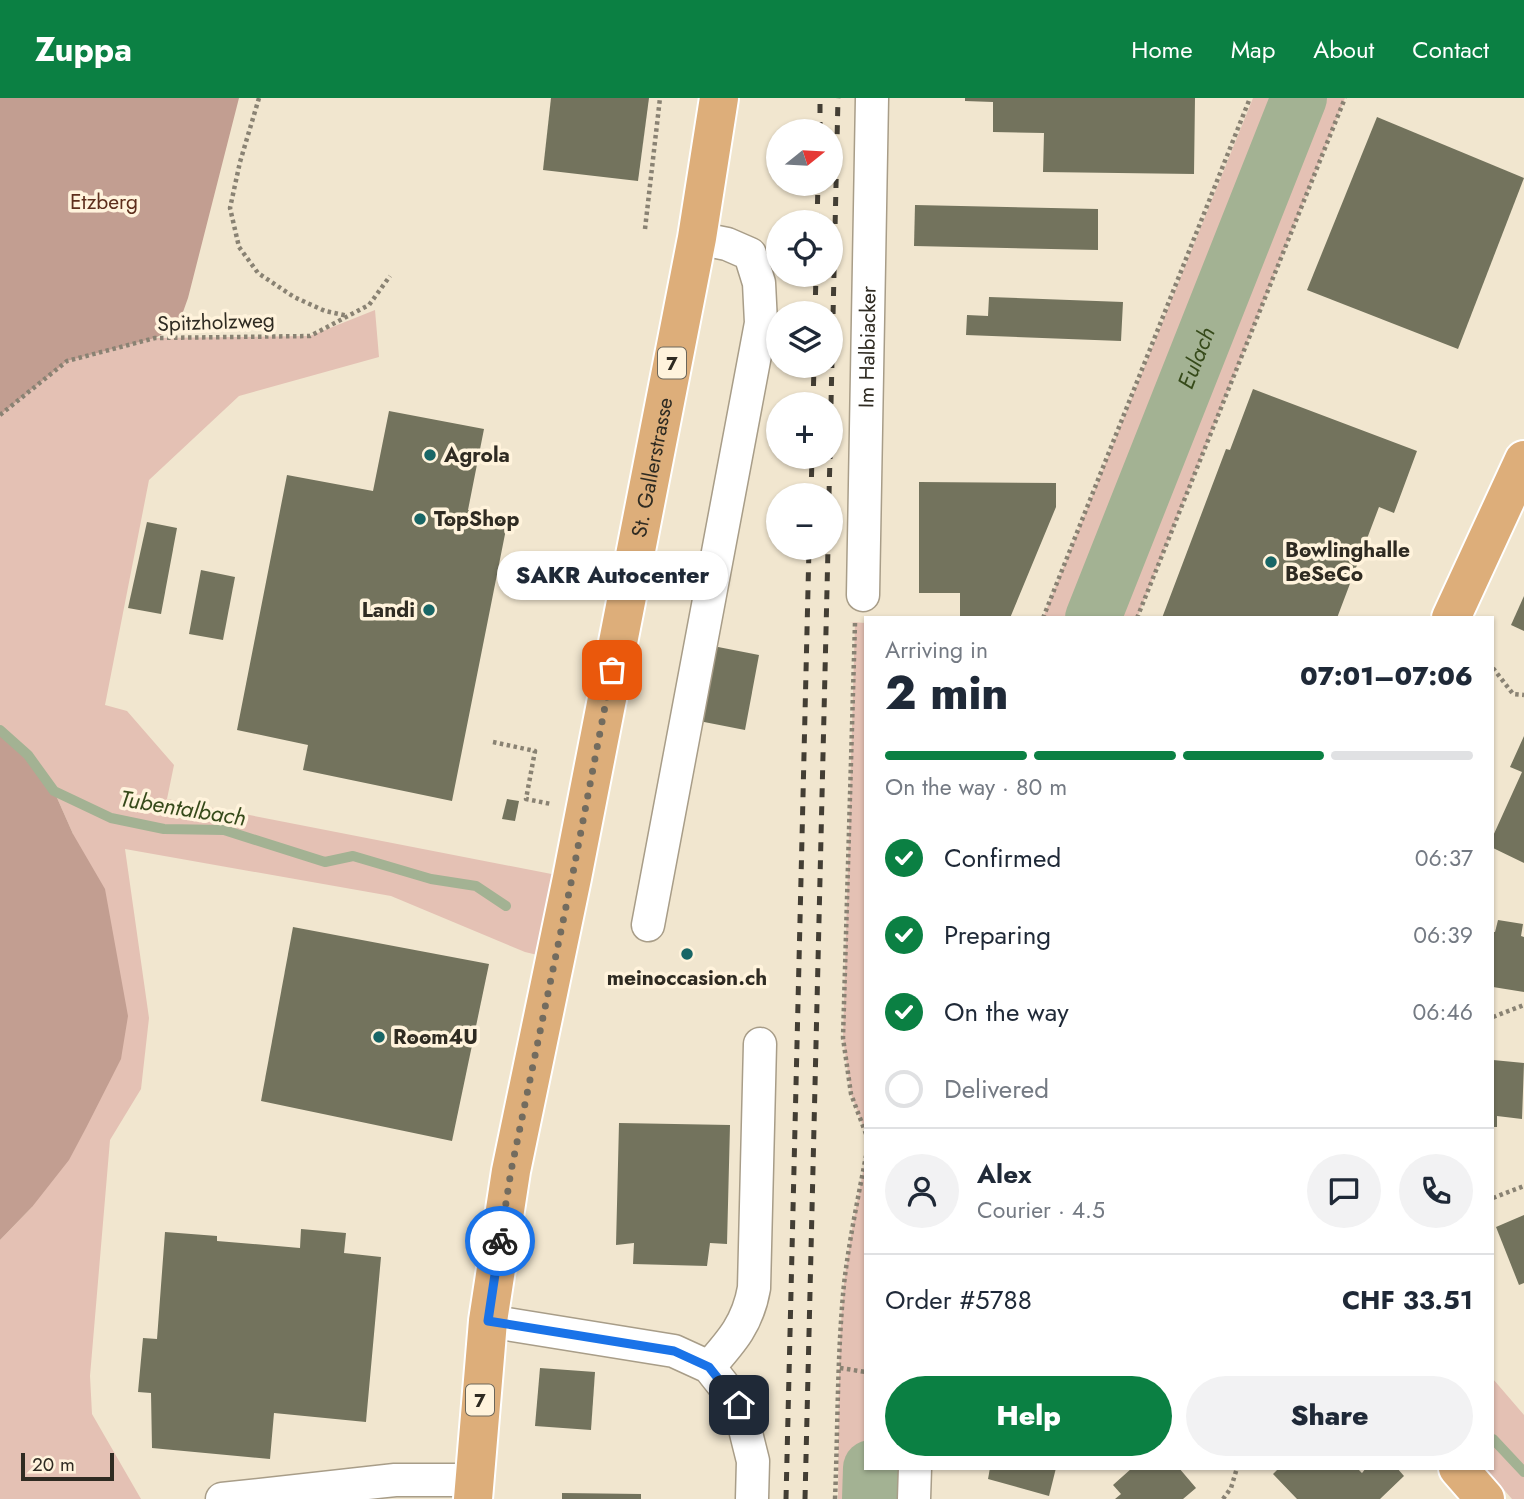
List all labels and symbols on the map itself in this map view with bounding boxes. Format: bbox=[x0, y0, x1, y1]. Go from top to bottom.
north arrow bbox=[766, 119, 844, 196]
park label: Etzberg bbox=[70, 187, 138, 217]
street label: Im Halbiacker bbox=[851, 285, 884, 409]
street label: Spitzholzweg bbox=[157, 305, 275, 339]
water label: Eulach bbox=[1168, 322, 1224, 394]
road number: 7 bbox=[658, 347, 686, 378]
street label: St. Gallerstrasse bbox=[624, 395, 681, 540]
place label: Agrola bbox=[443, 440, 510, 470]
marker: Agrola bbox=[422, 447, 438, 463]
place label: TopShop bbox=[434, 504, 519, 534]
marker: TopShop bbox=[412, 511, 428, 527]
place label: Bowlinghalle BeSeCo bbox=[1285, 535, 1410, 589]
callout: SAKR Autocenter bbox=[496, 551, 728, 600]
marker: Bowlinghalle BeSeCo bbox=[1263, 554, 1279, 570]
place label: Landi bbox=[362, 595, 415, 625]
marker: Landi bbox=[421, 602, 437, 618]
pin bbox=[582, 640, 642, 700]
water label: Tubentalbach bbox=[118, 781, 248, 835]
marker: meinoccasion.ch bbox=[679, 946, 695, 962]
place label: meinoccasion.ch bbox=[607, 963, 767, 993]
place label: Room4U bbox=[393, 1022, 478, 1052]
marker: Room4U bbox=[371, 1029, 387, 1045]
courier bbox=[465, 1206, 535, 1276]
pin bbox=[709, 1375, 769, 1435]
road number: 7 bbox=[466, 1384, 494, 1416]
scale bar bbox=[21, 1450, 114, 1482]

